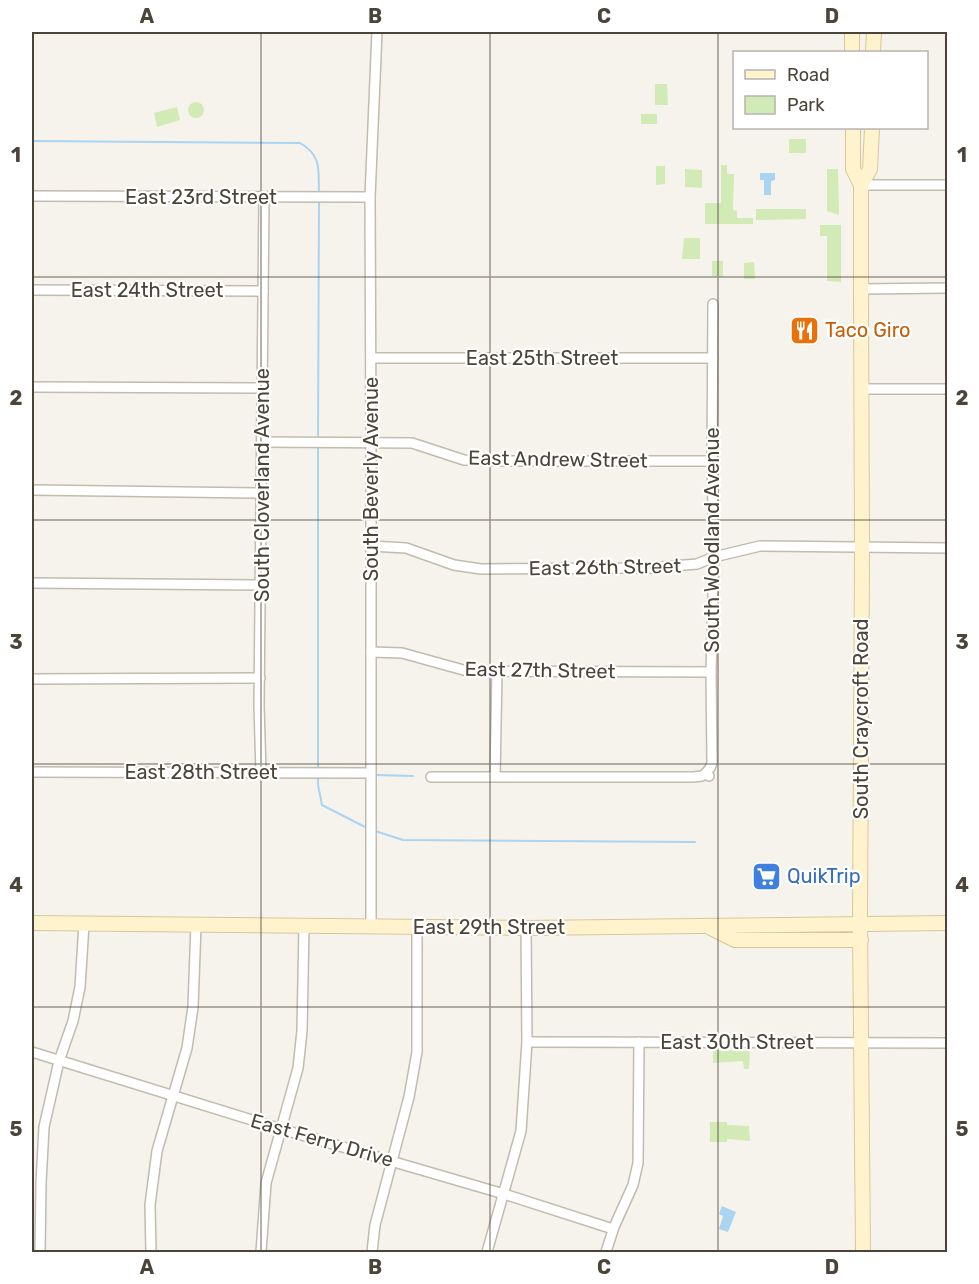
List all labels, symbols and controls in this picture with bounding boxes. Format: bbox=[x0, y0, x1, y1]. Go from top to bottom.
text: A bbox=[140, 4, 155, 28]
text: B bbox=[368, 4, 382, 28]
text: C bbox=[597, 4, 611, 28]
text: D bbox=[825, 4, 839, 28]
legend bbox=[733, 51, 928, 129]
text: Road bbox=[787, 64, 830, 86]
text: Park bbox=[787, 94, 825, 116]
text: 1 bbox=[11, 143, 21, 167]
text: 1 bbox=[957, 143, 967, 167]
street label: East 23rd Street bbox=[125, 185, 277, 209]
street label: East 24th Street bbox=[71, 278, 224, 302]
restaurant icon: Taco Giro bbox=[788, 314, 820, 346]
place label: Taco Giro bbox=[825, 318, 911, 342]
street label: East 25th Street bbox=[466, 346, 618, 370]
street label: South Cloverland Avenue bbox=[250, 368, 274, 602]
street label: South Beverly Avenue bbox=[359, 377, 383, 581]
text: 2 bbox=[10, 386, 23, 410]
text: 2 bbox=[956, 386, 969, 410]
street label: South Woodland Avenue bbox=[700, 427, 724, 653]
street label: East Andrew Street bbox=[468, 445, 648, 473]
street label: East 26th Street bbox=[529, 554, 682, 580]
street label: South Craycroft Road bbox=[849, 619, 873, 819]
text: 3 bbox=[9, 630, 23, 654]
text: 3 bbox=[955, 630, 969, 654]
street label: East 27th Street bbox=[464, 657, 616, 683]
street label: East 28th Street bbox=[124, 760, 278, 784]
supermarket icon: QuikTrip bbox=[750, 860, 782, 892]
place label: QuikTrip bbox=[787, 864, 861, 888]
text: 4 bbox=[9, 873, 23, 897]
text: 4 bbox=[955, 873, 969, 897]
street label: East 29th Street bbox=[413, 915, 565, 939]
street label: East 30th Street bbox=[660, 1030, 814, 1054]
street label: East Ferry Drive bbox=[248, 1108, 396, 1172]
text: 5 bbox=[10, 1117, 23, 1141]
text: 5 bbox=[956, 1117, 969, 1141]
text: A bbox=[140, 1255, 155, 1279]
text: B bbox=[368, 1255, 382, 1279]
text: C bbox=[597, 1255, 611, 1279]
text: D bbox=[825, 1255, 839, 1279]

